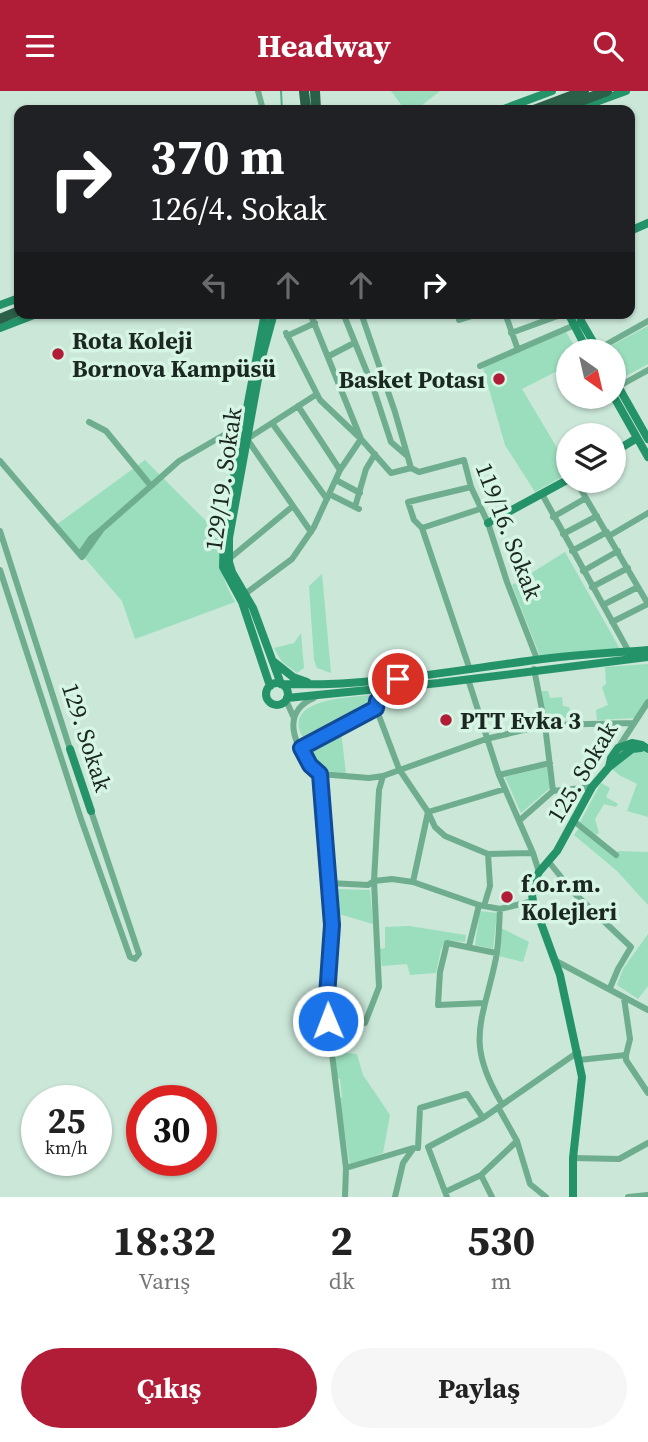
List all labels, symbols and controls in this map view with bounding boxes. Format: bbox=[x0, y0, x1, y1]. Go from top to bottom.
text: Headway bbox=[257, 24, 391, 68]
icon: menu bbox=[21, 27, 59, 65]
icon: search bbox=[589, 27, 627, 65]
text: 370 m bbox=[150, 123, 285, 190]
icon: right bbox=[35, 133, 126, 224]
text: 126/4. Sokak bbox=[150, 187, 327, 231]
icon: left bbox=[196, 266, 234, 304]
icon: ahead bbox=[269, 266, 307, 304]
icon: ahead bbox=[342, 266, 380, 304]
icon: right bbox=[415, 266, 453, 304]
place label: Rota Koleji Bornova Kampüsü bbox=[72, 324, 276, 385]
north arrow bbox=[556, 339, 626, 409]
map controls bbox=[556, 339, 626, 493]
marker: Rota Koleji Bornova Kampüsü bbox=[50, 346, 66, 362]
place label: Basket Potası bbox=[338, 363, 485, 396]
marker: Basket Potası bbox=[491, 371, 507, 387]
street label: 129/19. Sokak bbox=[197, 404, 250, 553]
button: layers bbox=[556, 423, 626, 493]
street label: 119/16. Sokak bbox=[468, 458, 551, 605]
pin bbox=[368, 649, 428, 709]
icon: arrive bbox=[379, 660, 417, 698]
street label: 129. Sokak bbox=[54, 678, 120, 796]
place label: PTT Evka 3 bbox=[460, 704, 581, 737]
marker: PTT Evka 3 bbox=[438, 712, 454, 728]
street label: 125. Sokak bbox=[539, 715, 626, 829]
place label: f.o.r.m. Kolejleri bbox=[521, 867, 617, 928]
marker: f.o.r.m. Kolejleri bbox=[499, 889, 515, 905]
position arrow bbox=[291, 984, 365, 1058]
speed limit sign: 30 bbox=[126, 1085, 217, 1176]
text: 25 bbox=[48, 1097, 85, 1145]
text: km/h bbox=[45, 1135, 88, 1160]
text: 18:32 bbox=[113, 1211, 216, 1269]
text: 2 bbox=[330, 1211, 353, 1269]
text: 530 bbox=[467, 1211, 535, 1269]
text: Varış bbox=[139, 1265, 190, 1297]
text: dk bbox=[329, 1265, 354, 1297]
text: m bbox=[491, 1265, 512, 1297]
button: Çıkış bbox=[21, 1348, 317, 1428]
button: Paylaş bbox=[331, 1348, 627, 1428]

